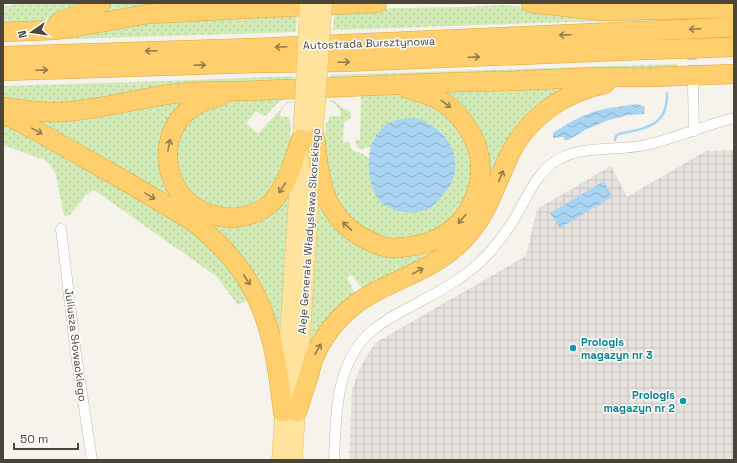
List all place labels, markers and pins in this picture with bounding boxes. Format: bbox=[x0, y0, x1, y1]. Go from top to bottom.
place label: Prologis magazyn nr 3 bbox=[581, 335, 653, 362]
marker: Prologis magazyn nr 3 bbox=[568, 343, 578, 353]
place label: Prologis magazyn nr 2 bbox=[603, 388, 675, 415]
marker: Prologis magazyn nr 2 bbox=[678, 396, 688, 406]

